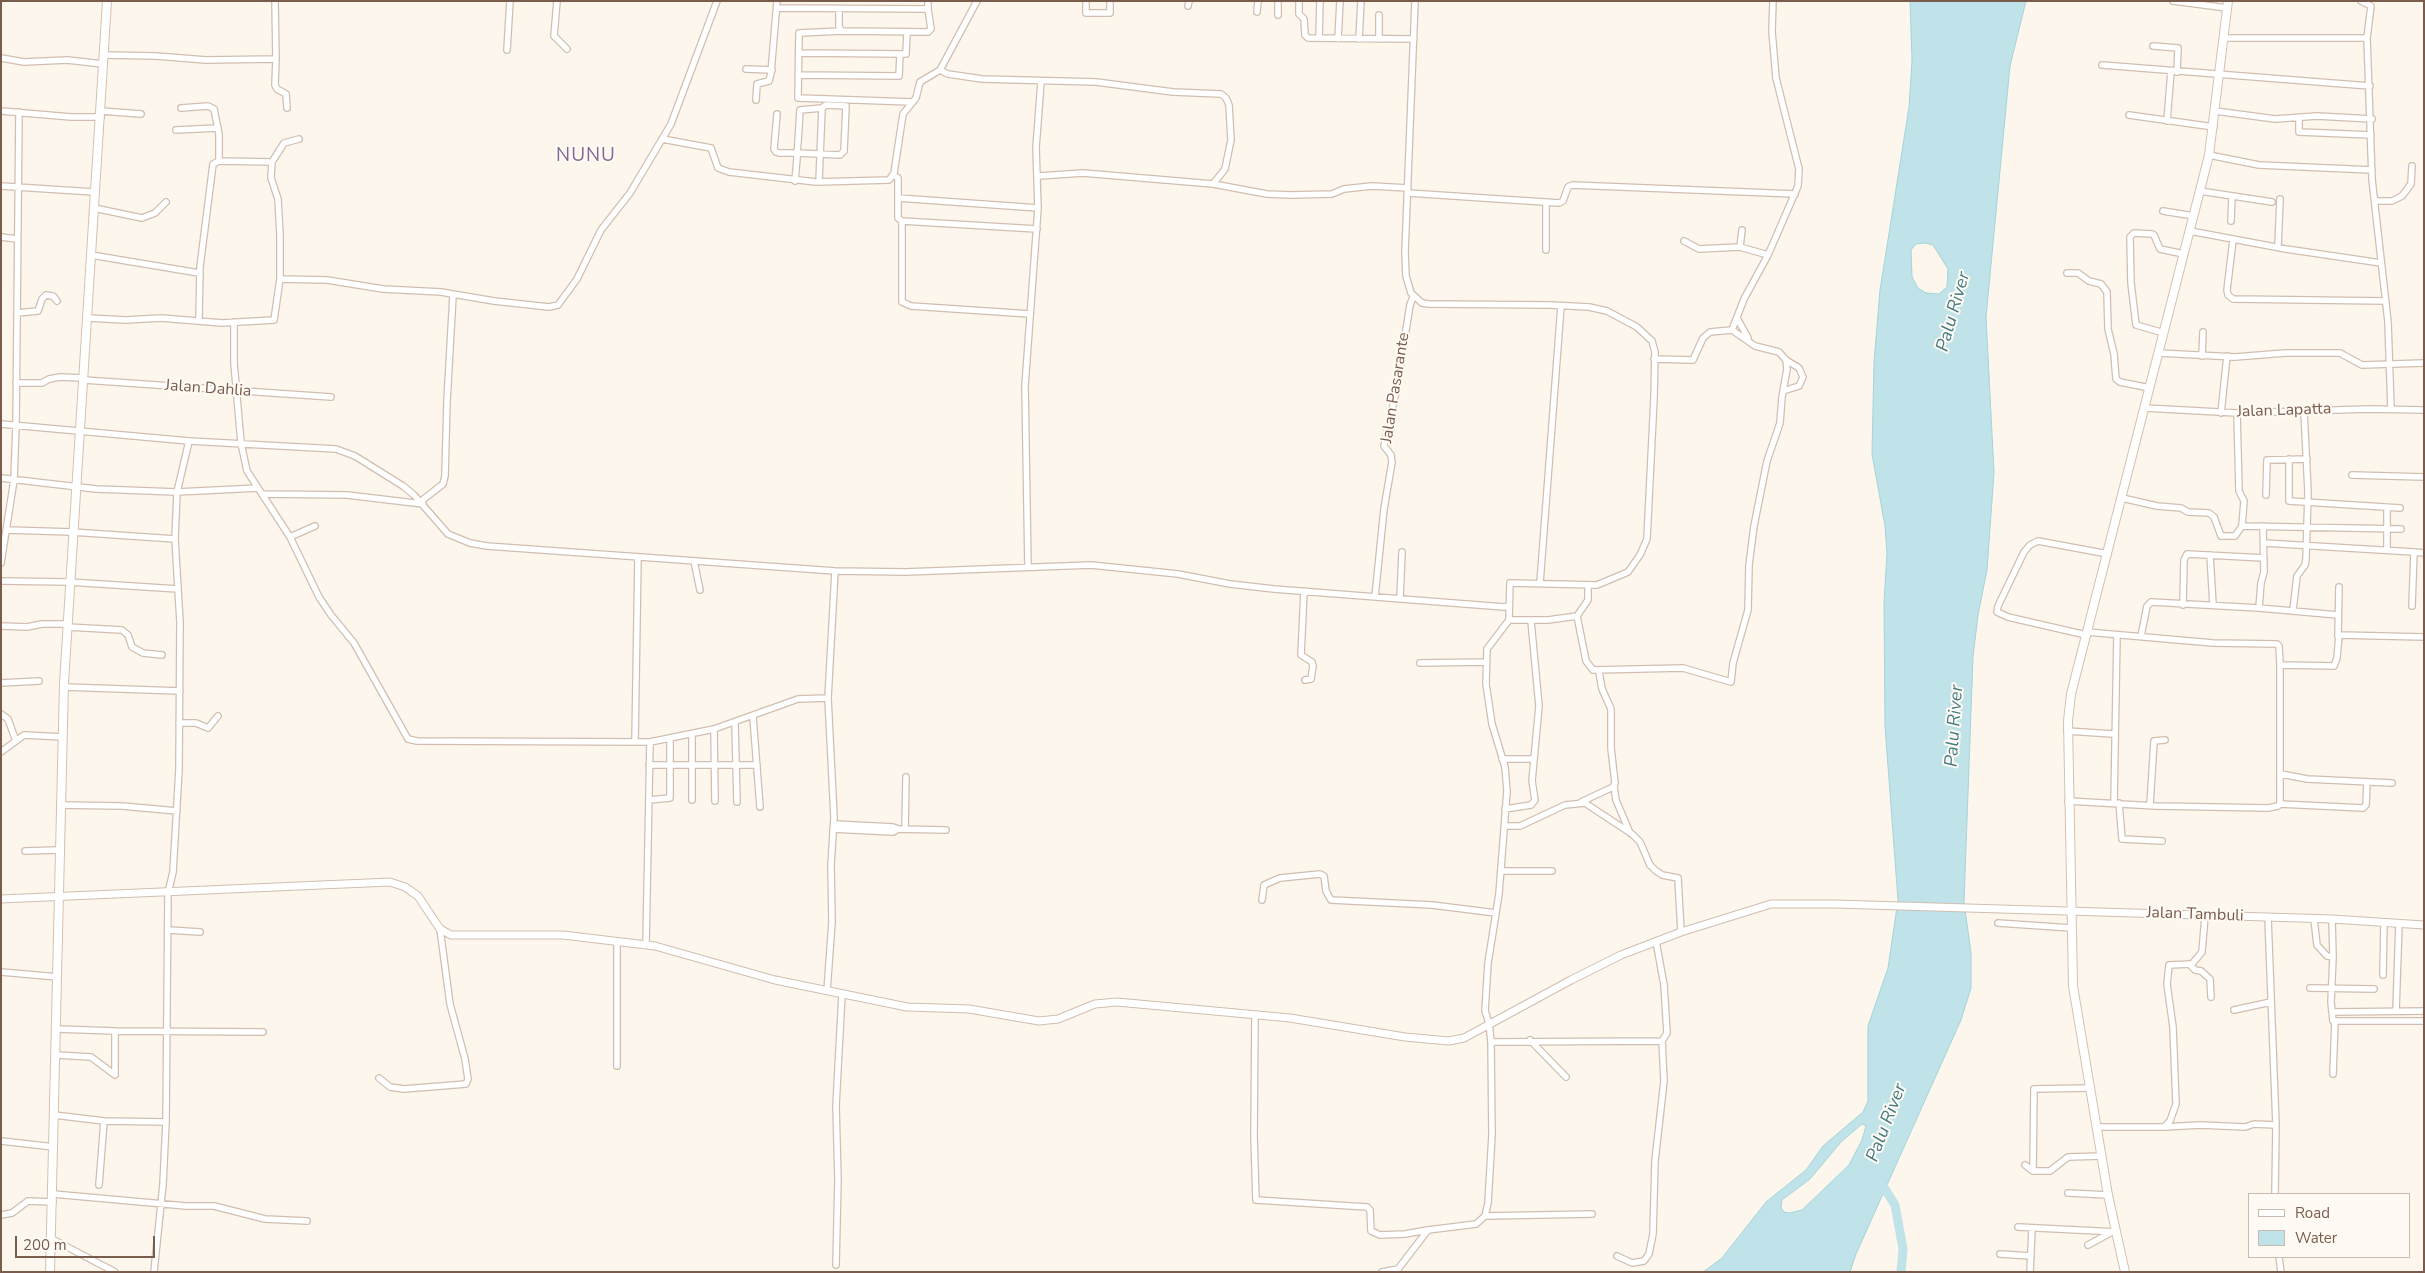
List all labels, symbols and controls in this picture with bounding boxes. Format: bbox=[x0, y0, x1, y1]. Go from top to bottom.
district label: NUNU bbox=[556, 145, 616, 167]
water label: Palu River bbox=[1932, 270, 1976, 354]
street label: Jalan Pasarante bbox=[1378, 331, 1414, 445]
street label: Jalan Dahlia bbox=[164, 376, 252, 402]
street label: Jalan Lapatta bbox=[2236, 400, 2332, 422]
water label: Palu River bbox=[1941, 684, 1969, 768]
street label: Jalan Tambuli bbox=[2146, 904, 2244, 926]
water label: Palu River bbox=[1862, 1081, 1912, 1165]
legend bbox=[2248, 1193, 2410, 1258]
text: Road bbox=[2295, 1203, 2330, 1223]
scale bar bbox=[18, 1226, 158, 1258]
text: Water bbox=[2295, 1228, 2337, 1248]
text: 200 m bbox=[23, 1235, 67, 1255]

